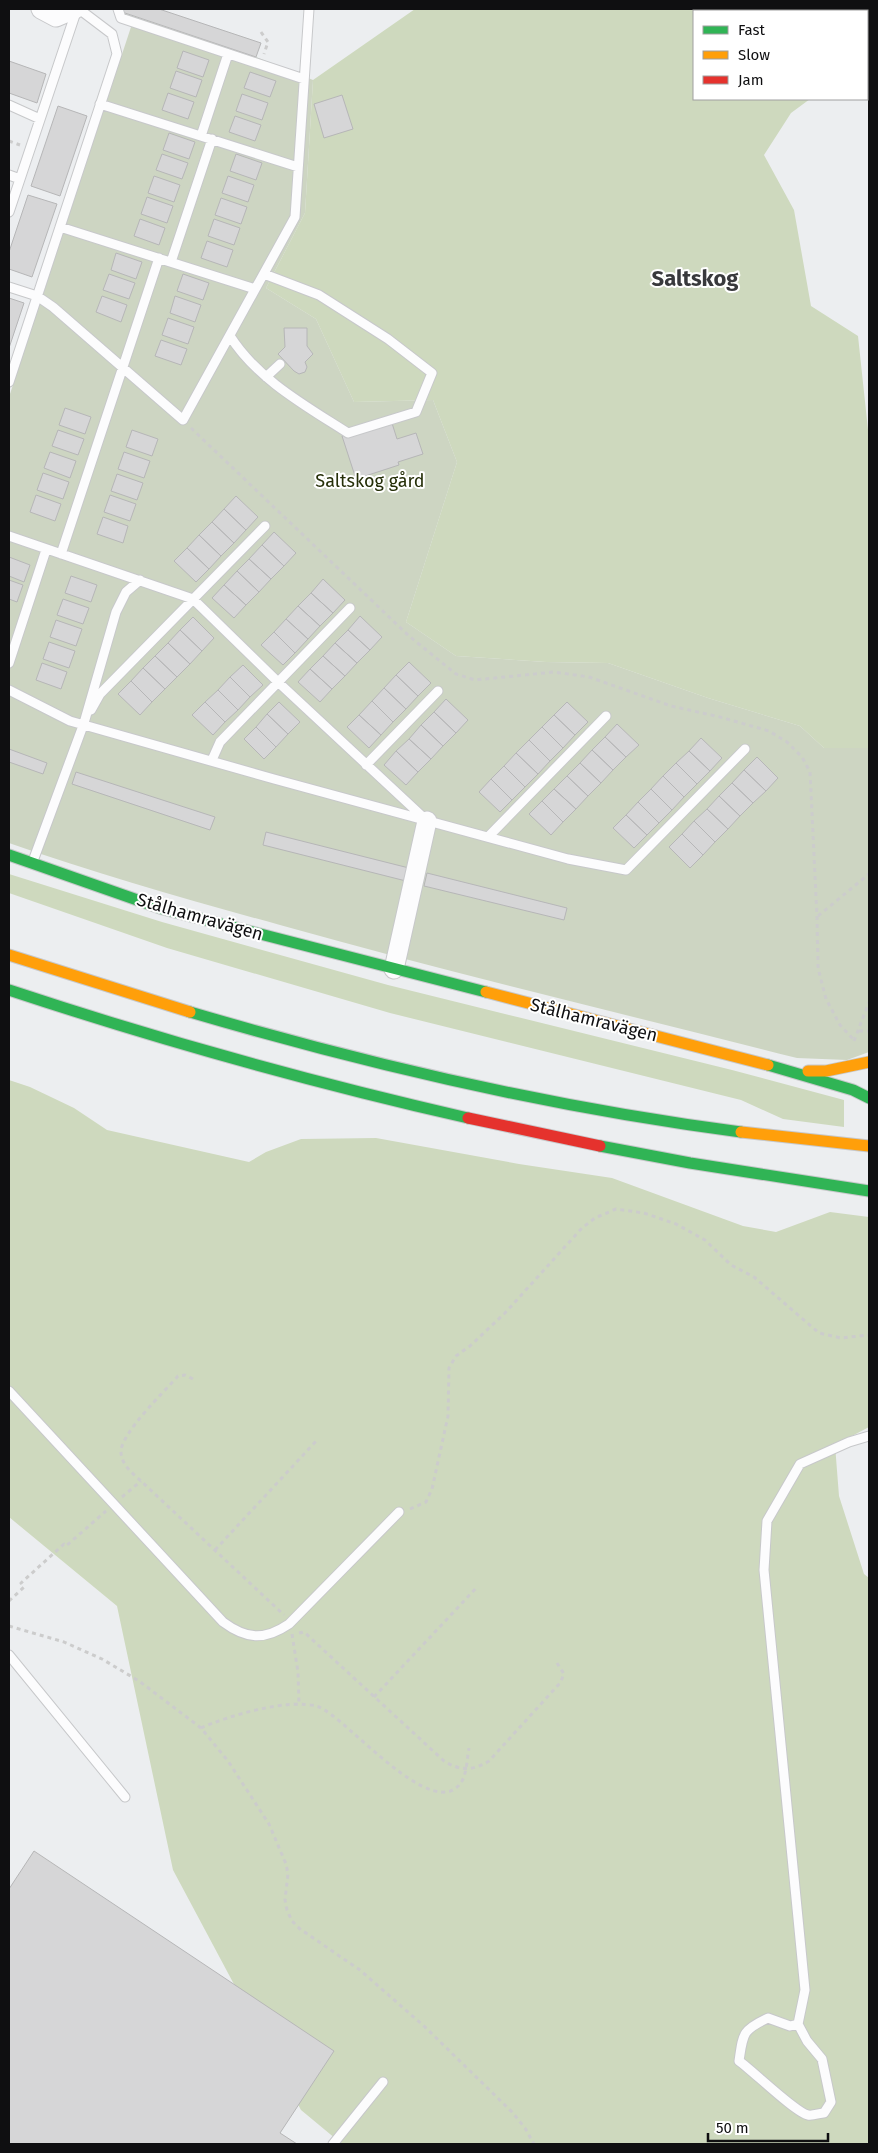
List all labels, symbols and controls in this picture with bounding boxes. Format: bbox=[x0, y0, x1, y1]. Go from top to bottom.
legend bbox=[693, 10, 868, 100]
text: Fast bbox=[738, 21, 765, 39]
text: Slow bbox=[738, 46, 770, 64]
text: Jam bbox=[738, 71, 764, 89]
district label: Saltskog bbox=[652, 265, 739, 292]
park label: Saltskog gård bbox=[315, 470, 425, 492]
street label: Stålhamravägen bbox=[134, 888, 266, 946]
street label: Stålhamravägen bbox=[528, 994, 660, 1046]
scale bar bbox=[708, 2110, 828, 2142]
text: 50 m bbox=[716, 2119, 749, 2137]

